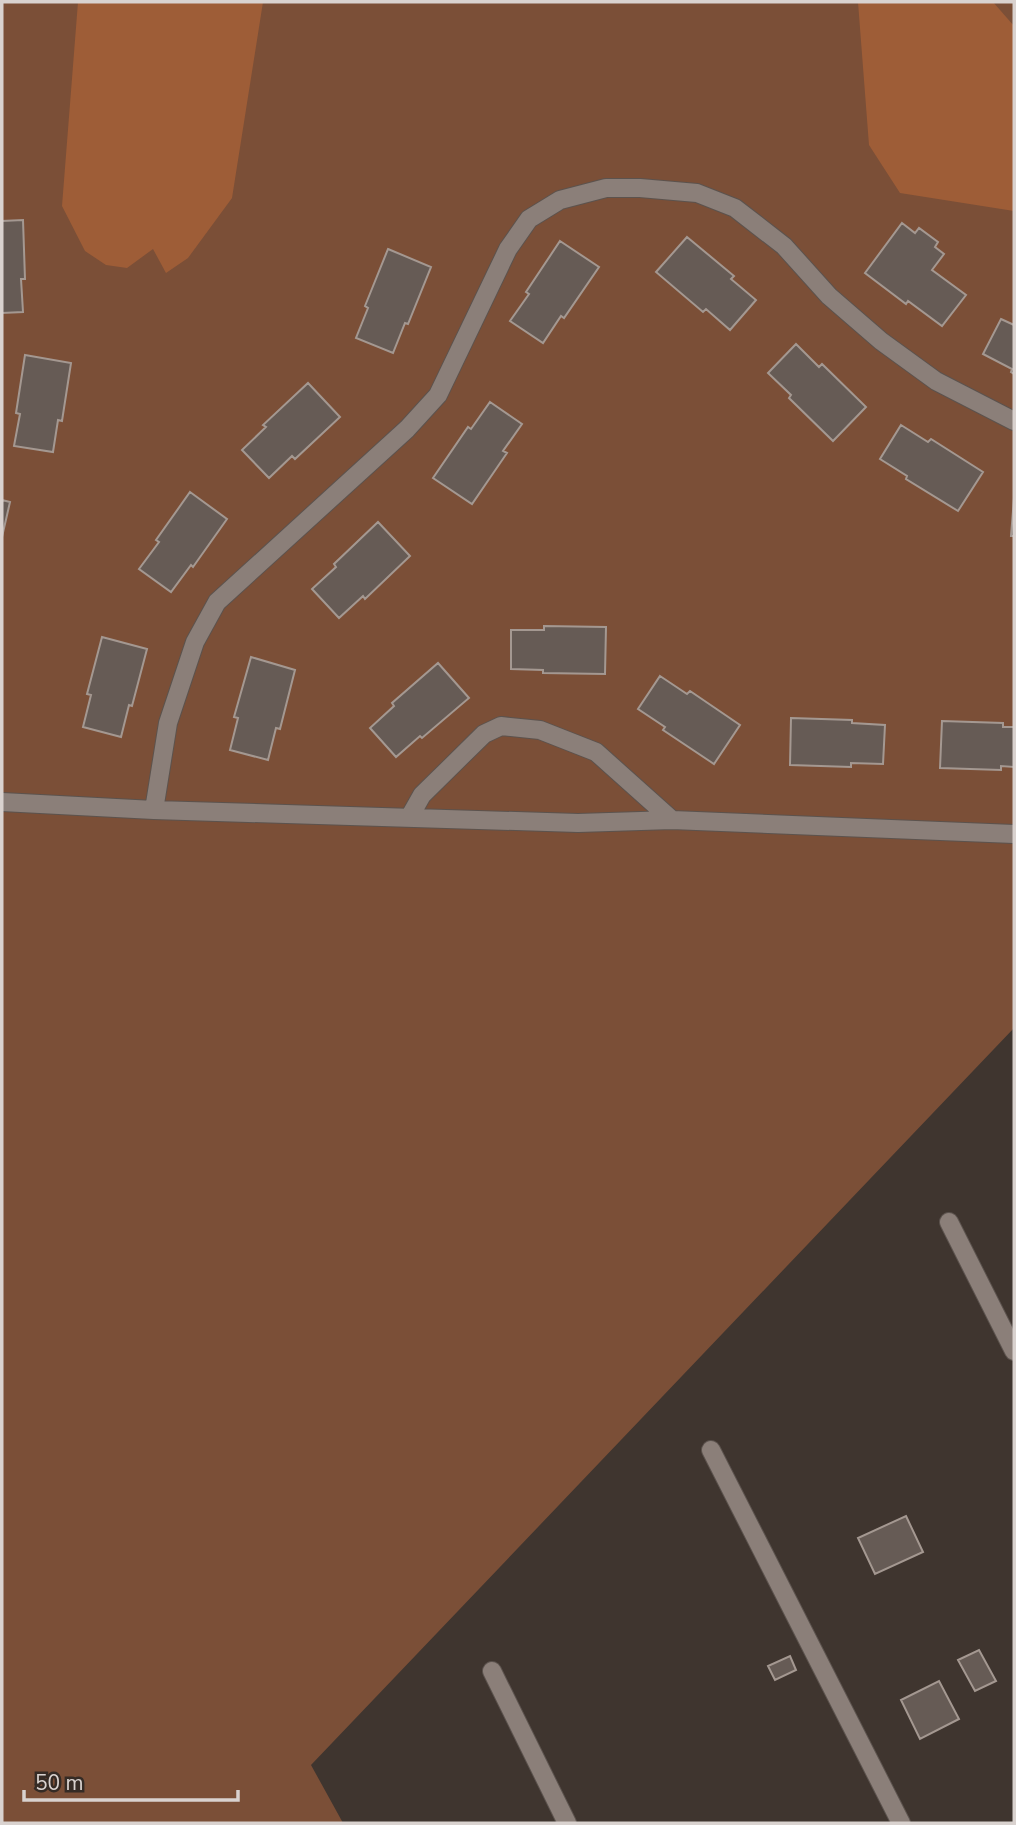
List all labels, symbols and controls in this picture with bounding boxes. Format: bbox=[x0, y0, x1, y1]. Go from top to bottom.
scale bar bbox=[24, 1758, 238, 1802]
text: 50 m bbox=[35, 1769, 84, 1797]

